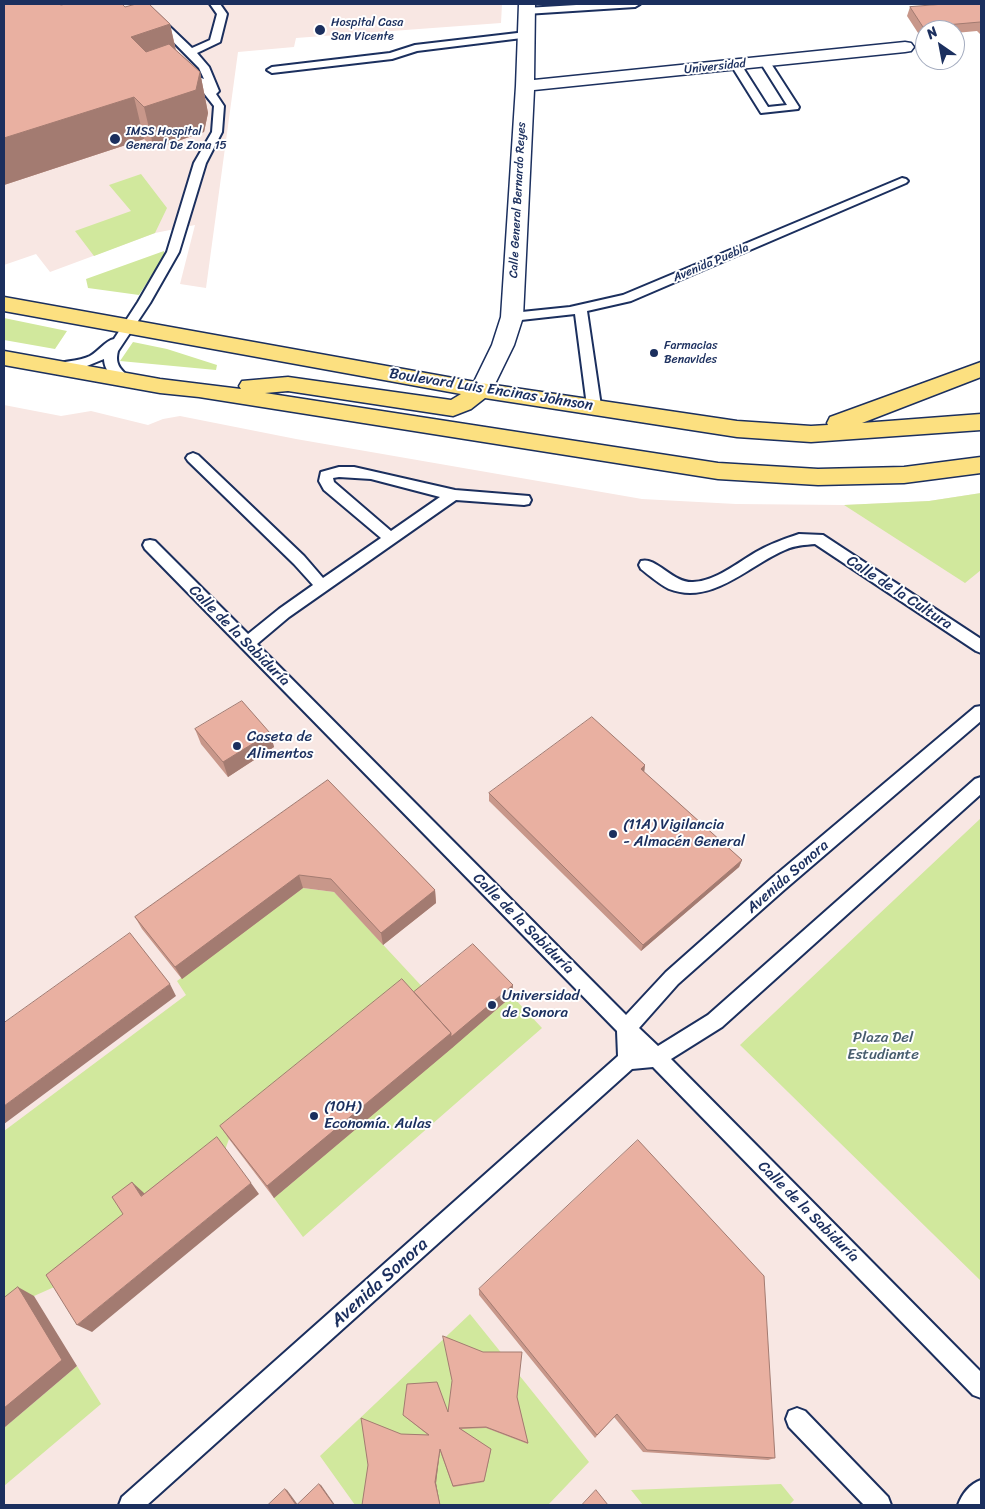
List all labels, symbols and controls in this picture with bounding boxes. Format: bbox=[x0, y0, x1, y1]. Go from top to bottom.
place label: Hospital Casa San Vicente bbox=[331, 16, 403, 44]
north arrow bbox=[915, 20, 965, 70]
text: N bbox=[921, 20, 943, 46]
marker: Hospital Casa San Vicente bbox=[313, 23, 327, 37]
street label: Universidad bbox=[683, 57, 747, 77]
street label: Calle General Bernardo Reyes bbox=[507, 122, 529, 278]
place label: IMSS Hospital General De Zona 15 bbox=[126, 125, 227, 153]
marker: IMSS Hospital General De Zona 15 bbox=[108, 132, 122, 146]
street label: Avenida Puebla bbox=[671, 241, 751, 285]
place label: Farmacias Benavides bbox=[664, 339, 718, 367]
marker: Farmacias Benavides bbox=[648, 347, 660, 359]
street label: Boulevard Luis Encinas Johnson bbox=[388, 365, 594, 415]
street label: Calle de la Cultura bbox=[843, 552, 955, 634]
street label: Calle de la Sabiduría bbox=[185, 582, 293, 690]
place label: Caseta de Alimentos bbox=[247, 728, 314, 763]
marker: Caseta de Alimentos bbox=[231, 740, 243, 752]
place label: (11A) Vigilancia - Almacén General bbox=[623, 816, 745, 851]
marker: (11A) Vigilancia - Almacén General bbox=[607, 828, 619, 840]
street label: Avenida Sonora bbox=[743, 837, 833, 917]
street label: Calle de la Sabiduría bbox=[469, 870, 577, 978]
place label: Universidad de Sonora bbox=[502, 987, 579, 1022]
marker: Universidad de Sonora bbox=[486, 999, 498, 1011]
park label: Plaza Del Estudiante bbox=[847, 1029, 919, 1064]
place label: (10H) Economía. Aulas bbox=[324, 1098, 431, 1133]
marker: (10H) Economía. Aulas bbox=[308, 1110, 320, 1122]
street label: Calle de la Sabiduría bbox=[754, 1158, 862, 1266]
street label: Avenida Sonora bbox=[327, 1234, 433, 1332]

